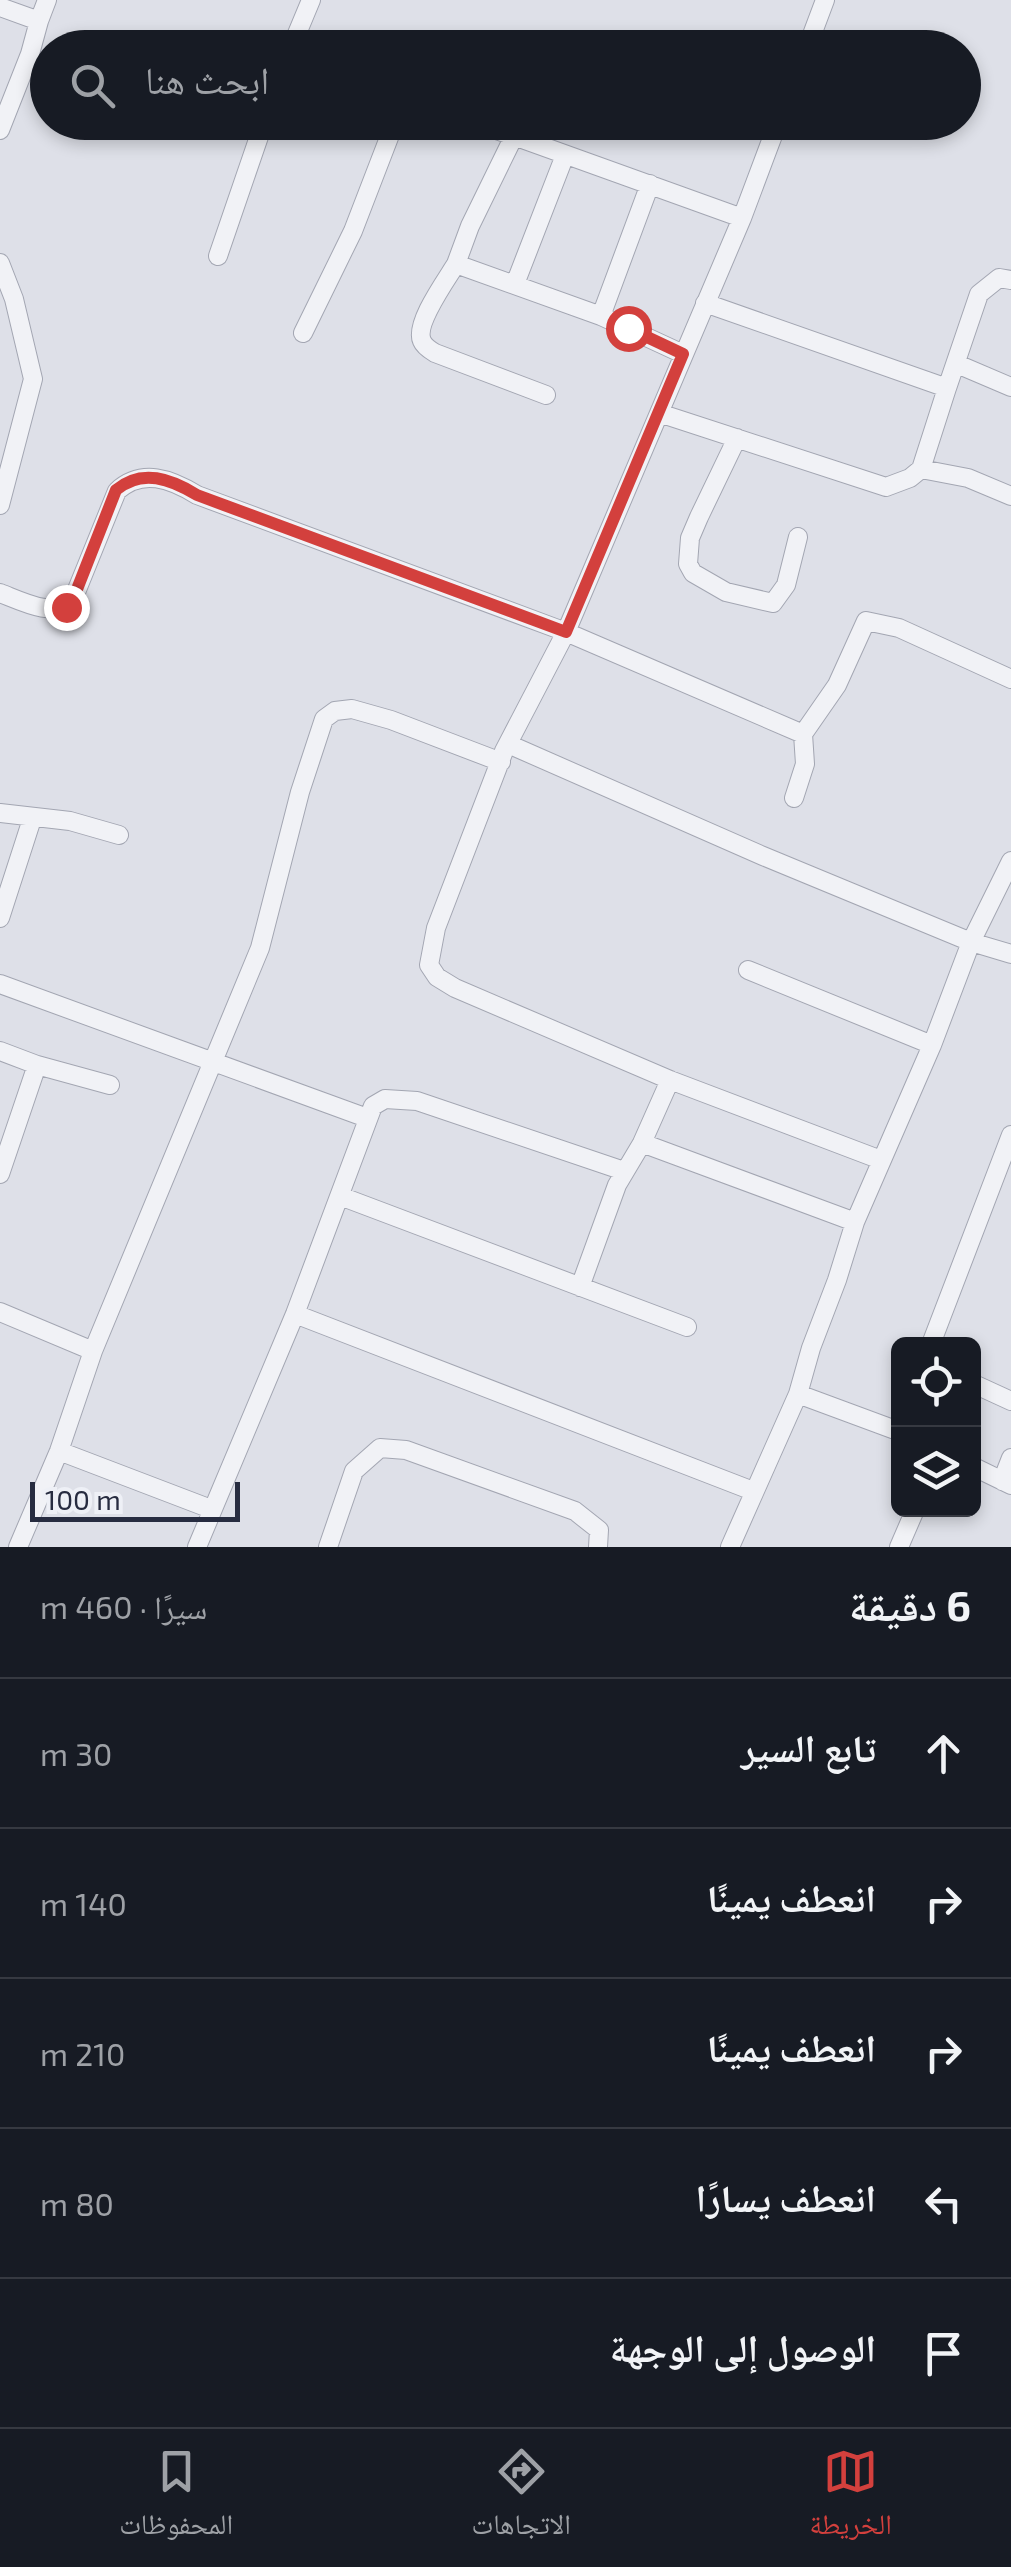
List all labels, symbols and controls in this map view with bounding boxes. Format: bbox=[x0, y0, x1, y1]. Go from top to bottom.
search box bbox=[30, 30, 981, 140]
text: ابحث هنا bbox=[145, 56, 269, 102]
icon: search bbox=[65, 58, 120, 113]
route start bbox=[606, 306, 652, 352]
route end bbox=[44, 585, 90, 631]
map controls bbox=[891, 1337, 981, 1517]
button: locate bbox=[891, 1337, 981, 1427]
button: layers bbox=[891, 1427, 981, 1517]
scale bar bbox=[30, 1477, 240, 1522]
text: 100 m bbox=[45, 1482, 121, 1516]
text: 6 دقيقة bbox=[849, 1579, 971, 1629]
text: سيرًا · 460 m bbox=[40, 1587, 207, 1625]
text: تابع السير bbox=[741, 1724, 876, 1770]
icon: ahead bbox=[916, 1726, 971, 1781]
text: 30 m bbox=[40, 1734, 112, 1772]
text: انعطف يمينًا bbox=[707, 1874, 876, 1920]
icon: right bbox=[916, 1876, 971, 1931]
text: 140 m bbox=[40, 1884, 127, 1922]
text: انعطف يمينًا bbox=[707, 2024, 876, 2070]
icon: right bbox=[916, 2026, 971, 2081]
text: 210 m bbox=[40, 2034, 125, 2072]
text: انعطف يسارًا bbox=[695, 2174, 876, 2220]
icon: left bbox=[916, 2176, 971, 2231]
text: 80 m bbox=[40, 2184, 114, 2222]
text: الوصول إلى الوجهة bbox=[610, 2324, 876, 2370]
icon: arrive bbox=[916, 2326, 971, 2381]
tab: المحفوظات bbox=[119, 2444, 233, 2552]
tab: الاتجاهات bbox=[472, 2444, 571, 2552]
tab: الخريطة bbox=[809, 2444, 892, 2552]

